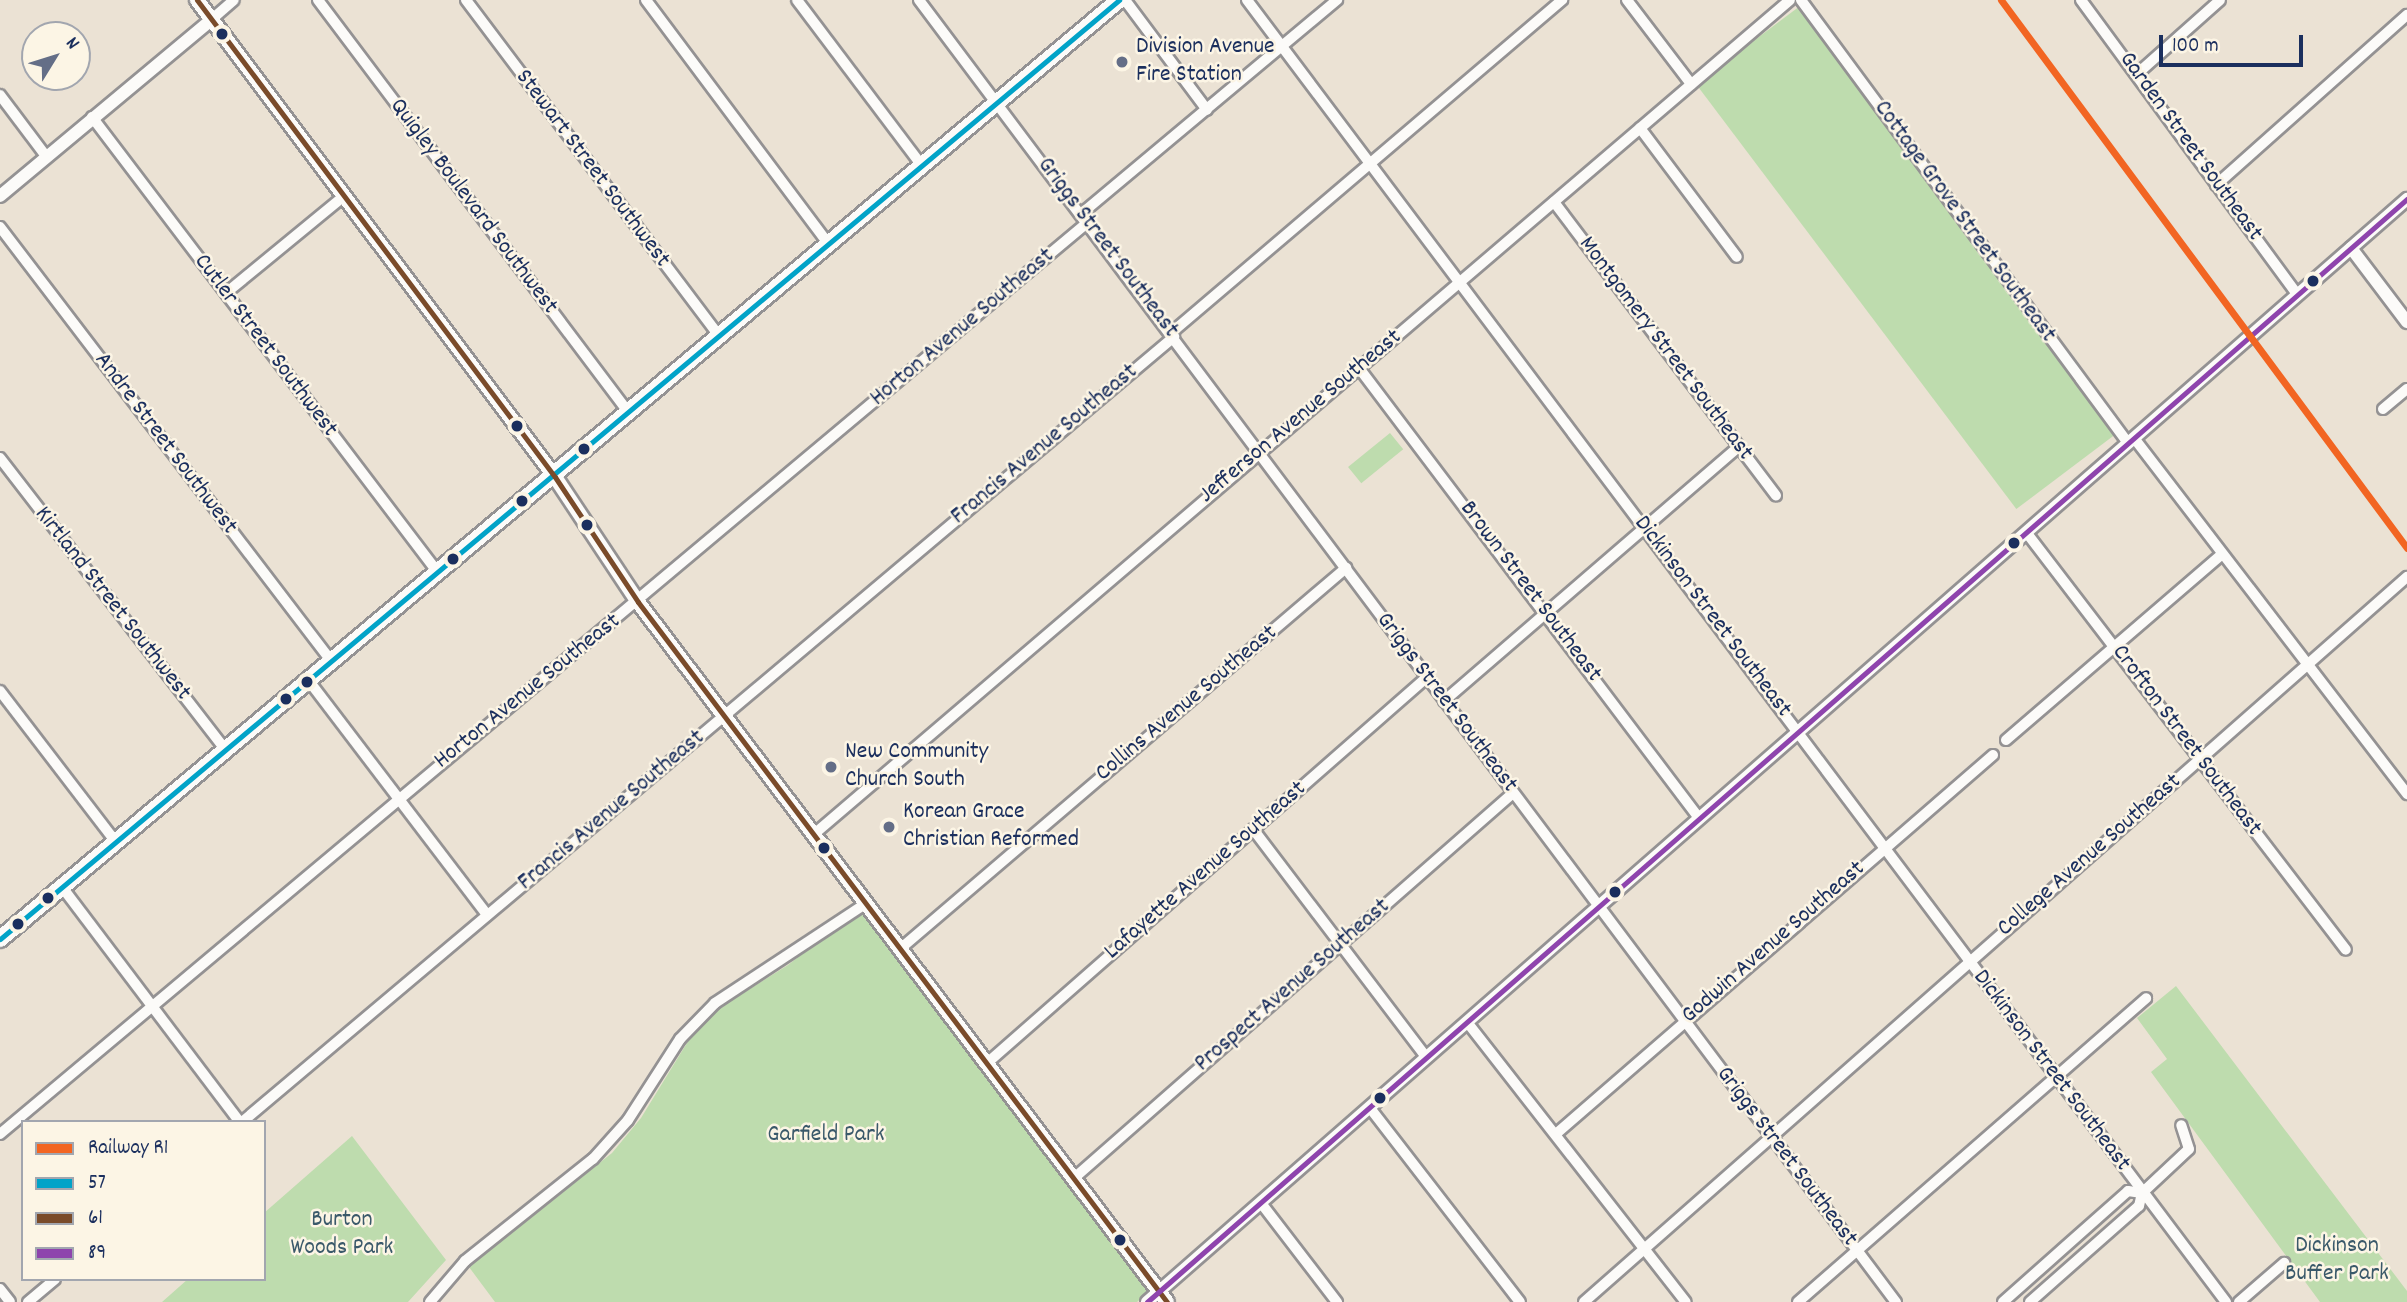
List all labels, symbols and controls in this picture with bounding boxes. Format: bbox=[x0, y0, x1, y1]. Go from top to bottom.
north arrow bbox=[21, 21, 91, 91]
scale bar bbox=[2162, 21, 2306, 65]
unlabelled marker bbox=[215, 27, 229, 41]
text: N bbox=[58, 32, 85, 56]
text: 100 m bbox=[2172, 32, 2219, 62]
place label: Division Avenue Fire Station bbox=[1136, 34, 1275, 90]
street label: Garden Street Southeast bbox=[2112, 47, 2268, 247]
marker: Division Avenue Fire Station bbox=[1114, 54, 1130, 70]
street label: Stewart Street Southwest bbox=[508, 64, 676, 274]
street label: Quigley Boulevard Southwest bbox=[382, 93, 564, 321]
street label: Cottage Grove Street Southeast bbox=[1867, 95, 2061, 349]
street label: Griggs Street Southeast bbox=[1030, 152, 1184, 344]
street label: Montgomery Street Southeast bbox=[1571, 231, 1759, 467]
street label: Horton Avenue Southeast bbox=[865, 243, 1061, 413]
street label: Cutler Street Southwest bbox=[187, 249, 343, 443]
unlabelled marker bbox=[2306, 274, 2320, 288]
street label: Jefferson Avenue Southeast bbox=[1194, 324, 1408, 510]
street label: Andre Street Southwest bbox=[87, 347, 243, 541]
street label: Francis Avenue Southeast bbox=[946, 358, 1144, 532]
unlabelled marker bbox=[510, 419, 524, 433]
unlabelled marker bbox=[577, 442, 591, 456]
unlabelled marker bbox=[515, 494, 529, 508]
street label: Brown Street Southeast bbox=[1453, 496, 1607, 688]
street label: Kirtland Street Southwest bbox=[27, 501, 197, 707]
street label: Dickinson Street Southeast bbox=[1627, 510, 1797, 724]
unlabelled marker bbox=[580, 518, 594, 532]
unlabelled marker bbox=[2007, 536, 2021, 550]
unlabelled marker bbox=[446, 552, 460, 566]
street label: Griggs Street Southeast bbox=[1369, 607, 1523, 799]
street label: Horton Avenue Southeast bbox=[429, 608, 627, 776]
street label: Collins Avenue Southeast bbox=[1090, 620, 1284, 788]
street label: Crofton Street Southeast bbox=[2105, 640, 2267, 842]
unlabelled marker bbox=[300, 675, 314, 689]
unlabelled marker bbox=[279, 692, 293, 706]
street label: Francis Avenue Southeast bbox=[513, 724, 711, 898]
place label: New Community Church South bbox=[845, 739, 988, 795]
marker: New Community Church South bbox=[823, 759, 839, 775]
street label: College Avenue Southeast bbox=[1992, 768, 2188, 944]
street label: Lafayette Avenue Southeast bbox=[1099, 775, 1313, 967]
place label: Korean Grace Christian Reformed bbox=[903, 799, 1079, 855]
marker: Korean Grace Christian Reformed bbox=[881, 819, 897, 835]
unlabelled marker bbox=[817, 841, 831, 855]
street label: Godwin Avenue Southeast bbox=[1676, 855, 1872, 1031]
unlabelled marker bbox=[1608, 885, 1622, 899]
unlabelled marker bbox=[41, 891, 55, 905]
street label: Prospect Avenue Southeast bbox=[1189, 893, 1397, 1079]
unlabelled marker bbox=[11, 917, 25, 931]
street label: Dickinson Street Southeast bbox=[1966, 964, 2136, 1178]
street label: Griggs Street Southeast bbox=[1709, 1061, 1863, 1253]
unlabelled marker bbox=[1373, 1091, 1387, 1105]
legend bbox=[21, 1120, 266, 1281]
park label: Garfield Park bbox=[767, 1122, 885, 1150]
text: Railway R1 bbox=[88, 1134, 168, 1164]
text: 57 bbox=[88, 1169, 106, 1199]
text: 61 bbox=[88, 1204, 103, 1234]
park label: Burton Woods Park bbox=[291, 1207, 393, 1263]
unlabelled marker bbox=[1113, 1233, 1127, 1247]
park label: Dickinson Buffer Park bbox=[2285, 1233, 2389, 1289]
text: 89 bbox=[88, 1239, 106, 1269]

